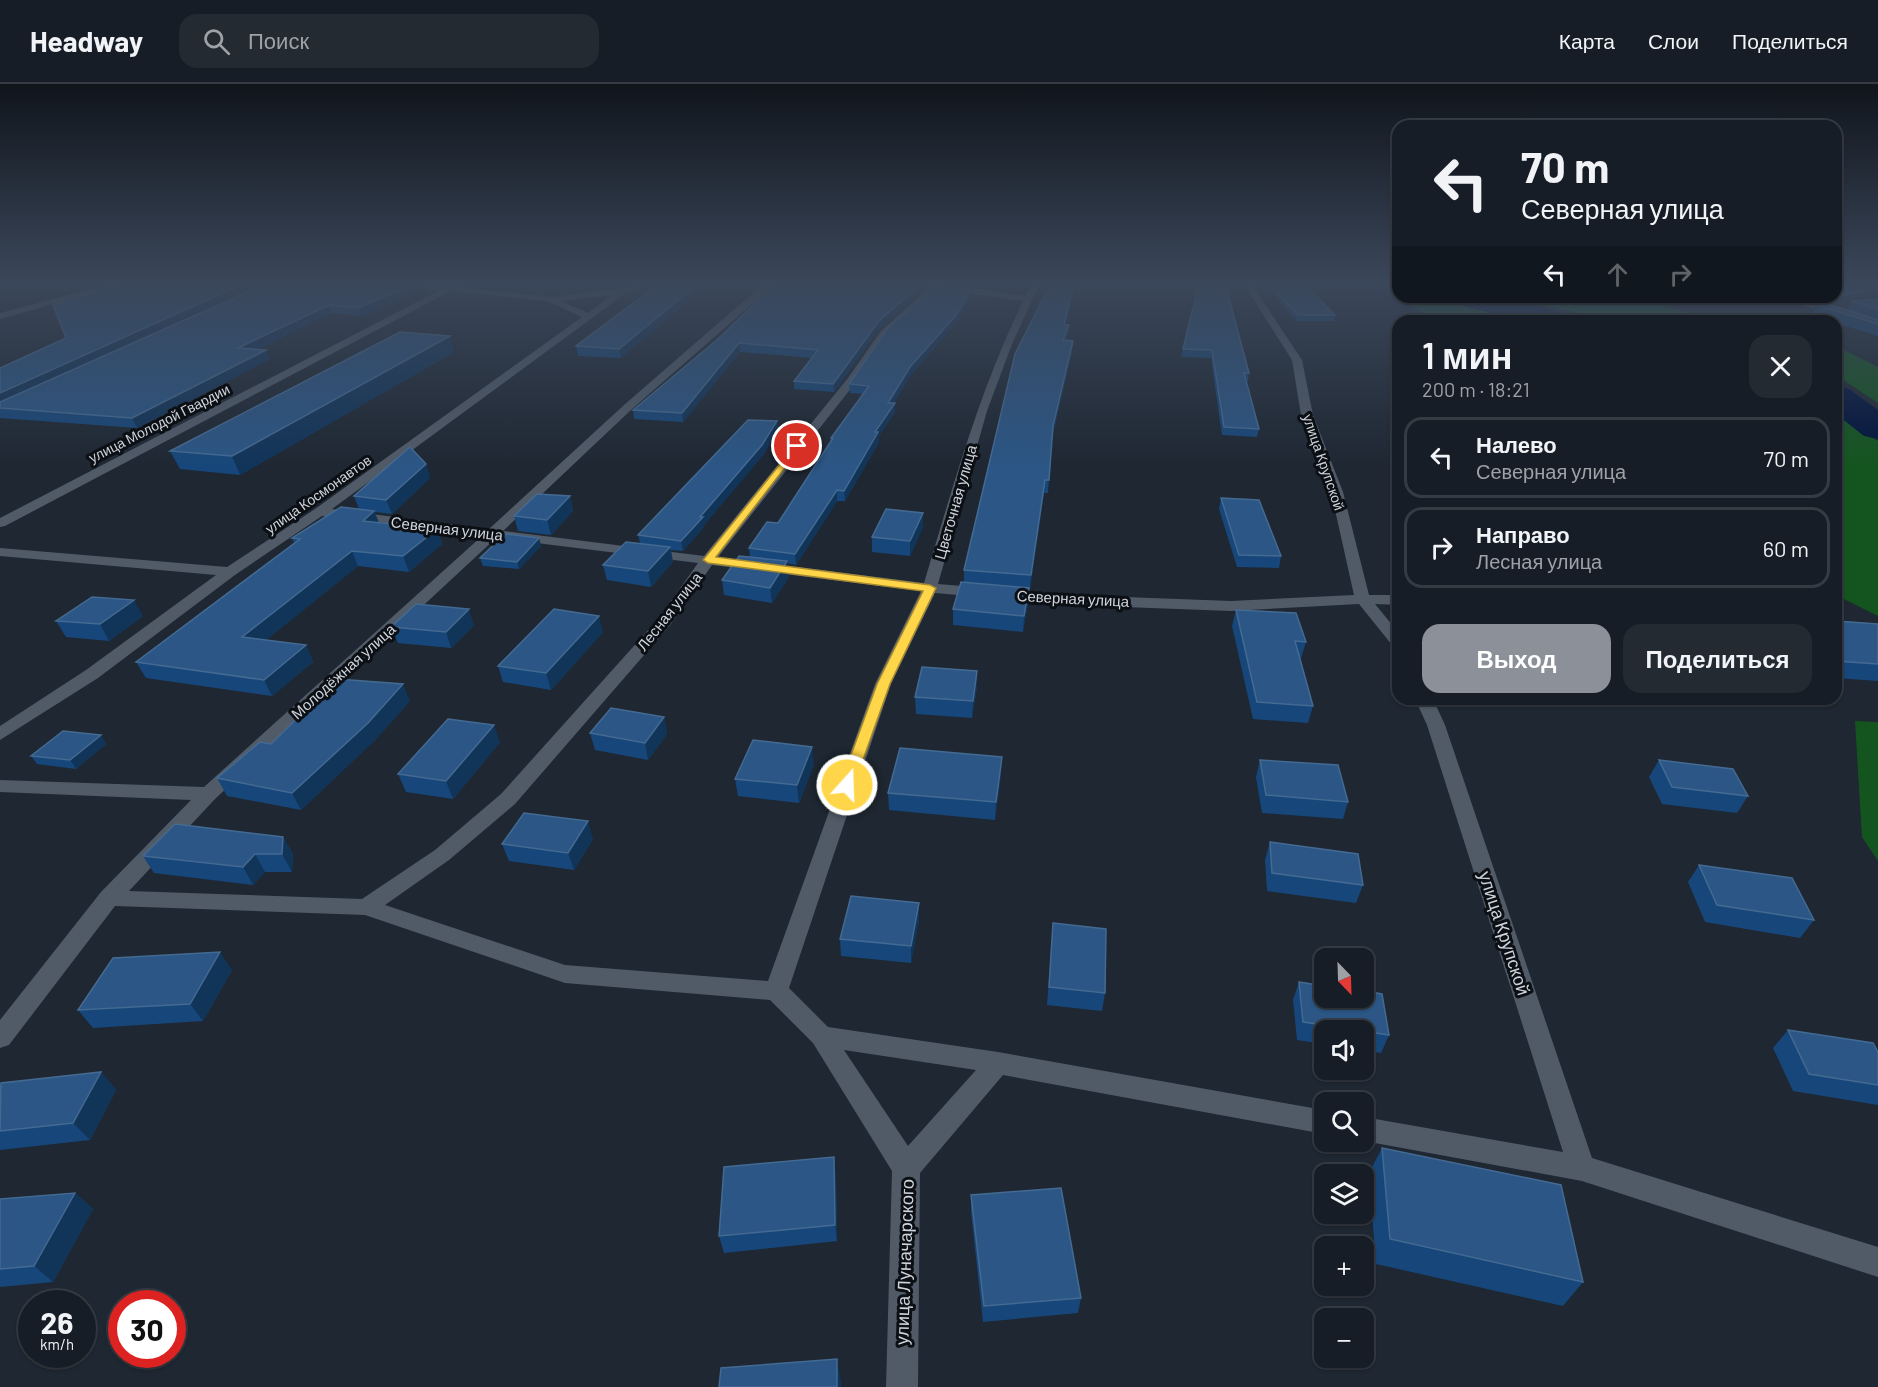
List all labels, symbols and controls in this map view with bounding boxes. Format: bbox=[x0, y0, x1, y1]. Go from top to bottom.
search box bbox=[179, 14, 599, 68]
text: Headway bbox=[30, 24, 143, 58]
icon: search bbox=[200, 25, 233, 58]
text: Поиск bbox=[248, 27, 309, 53]
text: Карта bbox=[1559, 28, 1615, 53]
text: Слои bbox=[1648, 28, 1699, 53]
text: Поделиться bbox=[1732, 28, 1848, 53]
text: 70 m bbox=[1521, 141, 1609, 191]
icon: left bbox=[1422, 144, 1500, 222]
text: Северная улица bbox=[1521, 192, 1724, 224]
icon: left bbox=[1538, 258, 1571, 291]
icon: ahead bbox=[1601, 258, 1634, 291]
icon: right bbox=[1664, 258, 1697, 291]
text: 1 мин bbox=[1422, 333, 1512, 376]
button: close bbox=[1749, 335, 1812, 398]
text: 200 m · 18:21 bbox=[1422, 377, 1530, 401]
street label: улица Молодой Гвардии bbox=[86, 380, 232, 466]
street label: улица Крупской bbox=[1300, 412, 1348, 512]
pin bbox=[771, 420, 822, 471]
icon: arrive bbox=[780, 429, 813, 462]
text: Налево bbox=[1476, 431, 1557, 457]
icon: left bbox=[1425, 441, 1458, 474]
street label: Цветочная улица bbox=[930, 442, 980, 561]
text: 70 m bbox=[1764, 445, 1809, 471]
street label: улица Космонавтов bbox=[262, 451, 374, 537]
text: Северная улица bbox=[1476, 459, 1626, 483]
street label: Северная улица bbox=[390, 512, 505, 544]
text: Направо bbox=[1476, 521, 1570, 547]
icon: right bbox=[1425, 531, 1458, 564]
text: 60 m bbox=[1763, 535, 1809, 561]
text: Лесная улица bbox=[1476, 549, 1602, 573]
street label: Лесная улица bbox=[633, 568, 706, 654]
street label: Северная улица bbox=[1016, 586, 1130, 610]
street label: Молодёжная улица bbox=[287, 619, 399, 722]
button: Выход bbox=[1422, 624, 1611, 693]
button: Поделиться bbox=[1623, 624, 1812, 693]
position arrow bbox=[815, 753, 879, 817]
street label: улица Крупской bbox=[1475, 868, 1535, 998]
north arrow bbox=[1314, 948, 1374, 1008]
map controls bbox=[1314, 948, 1374, 1368]
button: sound bbox=[1314, 1020, 1374, 1080]
button: search bbox=[1314, 1092, 1374, 1152]
button: layers bbox=[1314, 1164, 1374, 1224]
street label: улица Луначарского bbox=[890, 1179, 918, 1345]
button: + bbox=[1314, 1236, 1374, 1296]
speed limit sign: 30 bbox=[108, 1290, 186, 1368]
text: 26 bbox=[41, 1304, 73, 1340]
button: − bbox=[1314, 1308, 1374, 1368]
text: km/h bbox=[40, 1335, 74, 1353]

